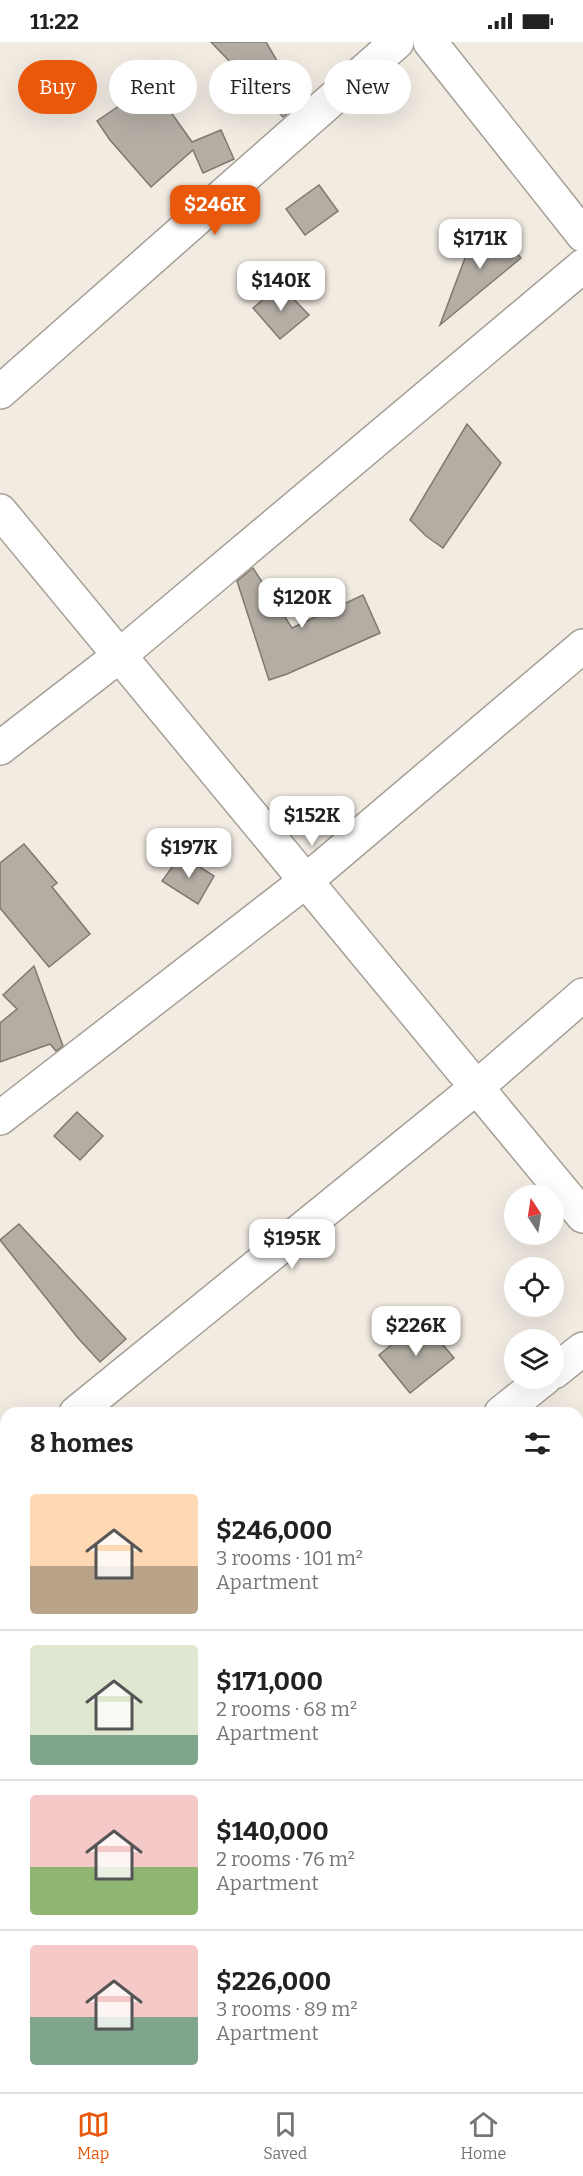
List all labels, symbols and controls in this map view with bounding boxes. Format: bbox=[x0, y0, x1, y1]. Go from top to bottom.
text: 11:22 bbox=[30, 8, 79, 35]
chip: Buy bbox=[18, 60, 97, 114]
chip: Rent bbox=[109, 60, 197, 114]
chip: Filters bbox=[209, 60, 312, 114]
chip: New bbox=[324, 60, 411, 114]
pin: $246K bbox=[173, 185, 257, 236]
text: $246K bbox=[184, 192, 246, 216]
pin: $171K bbox=[438, 219, 522, 270]
text: $171K bbox=[453, 226, 507, 250]
pin: $140K bbox=[239, 261, 323, 312]
text: $140K bbox=[251, 268, 311, 292]
pin: $120K bbox=[260, 578, 344, 629]
text: $120K bbox=[273, 585, 332, 609]
pin: $152K bbox=[270, 796, 354, 847]
text: $152K bbox=[284, 803, 340, 827]
pin: $197K bbox=[147, 828, 231, 879]
text: $197K bbox=[160, 835, 218, 859]
north arrow bbox=[504, 1185, 564, 1245]
map controls bbox=[504, 1185, 564, 1389]
pin: $195K bbox=[250, 1219, 334, 1270]
text: $195K bbox=[263, 1226, 321, 1250]
button: locate bbox=[504, 1257, 564, 1317]
pin: $226K bbox=[374, 1306, 458, 1357]
text: $226K bbox=[386, 1313, 446, 1337]
button: layers bbox=[504, 1329, 564, 1389]
icon: filters bbox=[521, 1427, 554, 1460]
text: 8 homes bbox=[30, 1428, 134, 1459]
text: $246,000 bbox=[216, 1515, 332, 1546]
icon: home bbox=[78, 1518, 150, 1590]
text: 3 rooms · 101 m² bbox=[216, 1546, 363, 1570]
text: Apartment bbox=[216, 1570, 319, 1594]
text: $171,000 bbox=[216, 1666, 323, 1697]
icon: home bbox=[78, 1669, 150, 1741]
text: 2 rooms · 68 m² bbox=[216, 1697, 357, 1721]
text: Apartment bbox=[216, 1721, 319, 1745]
text: $140,000 bbox=[216, 1816, 329, 1847]
icon: home bbox=[78, 1819, 150, 1891]
text: 2 rooms · 76 m² bbox=[216, 1847, 355, 1871]
text: Apartment bbox=[216, 1871, 319, 1895]
text: $226,000 bbox=[216, 1966, 331, 1997]
icon: home bbox=[78, 1969, 150, 2041]
text: 3 rooms · 89 m² bbox=[216, 1997, 358, 2021]
text: Apartment bbox=[216, 2021, 319, 2045]
tab: Map bbox=[77, 2108, 110, 2163]
tab: Saved bbox=[263, 2108, 307, 2163]
tab: Home bbox=[461, 2108, 506, 2163]

